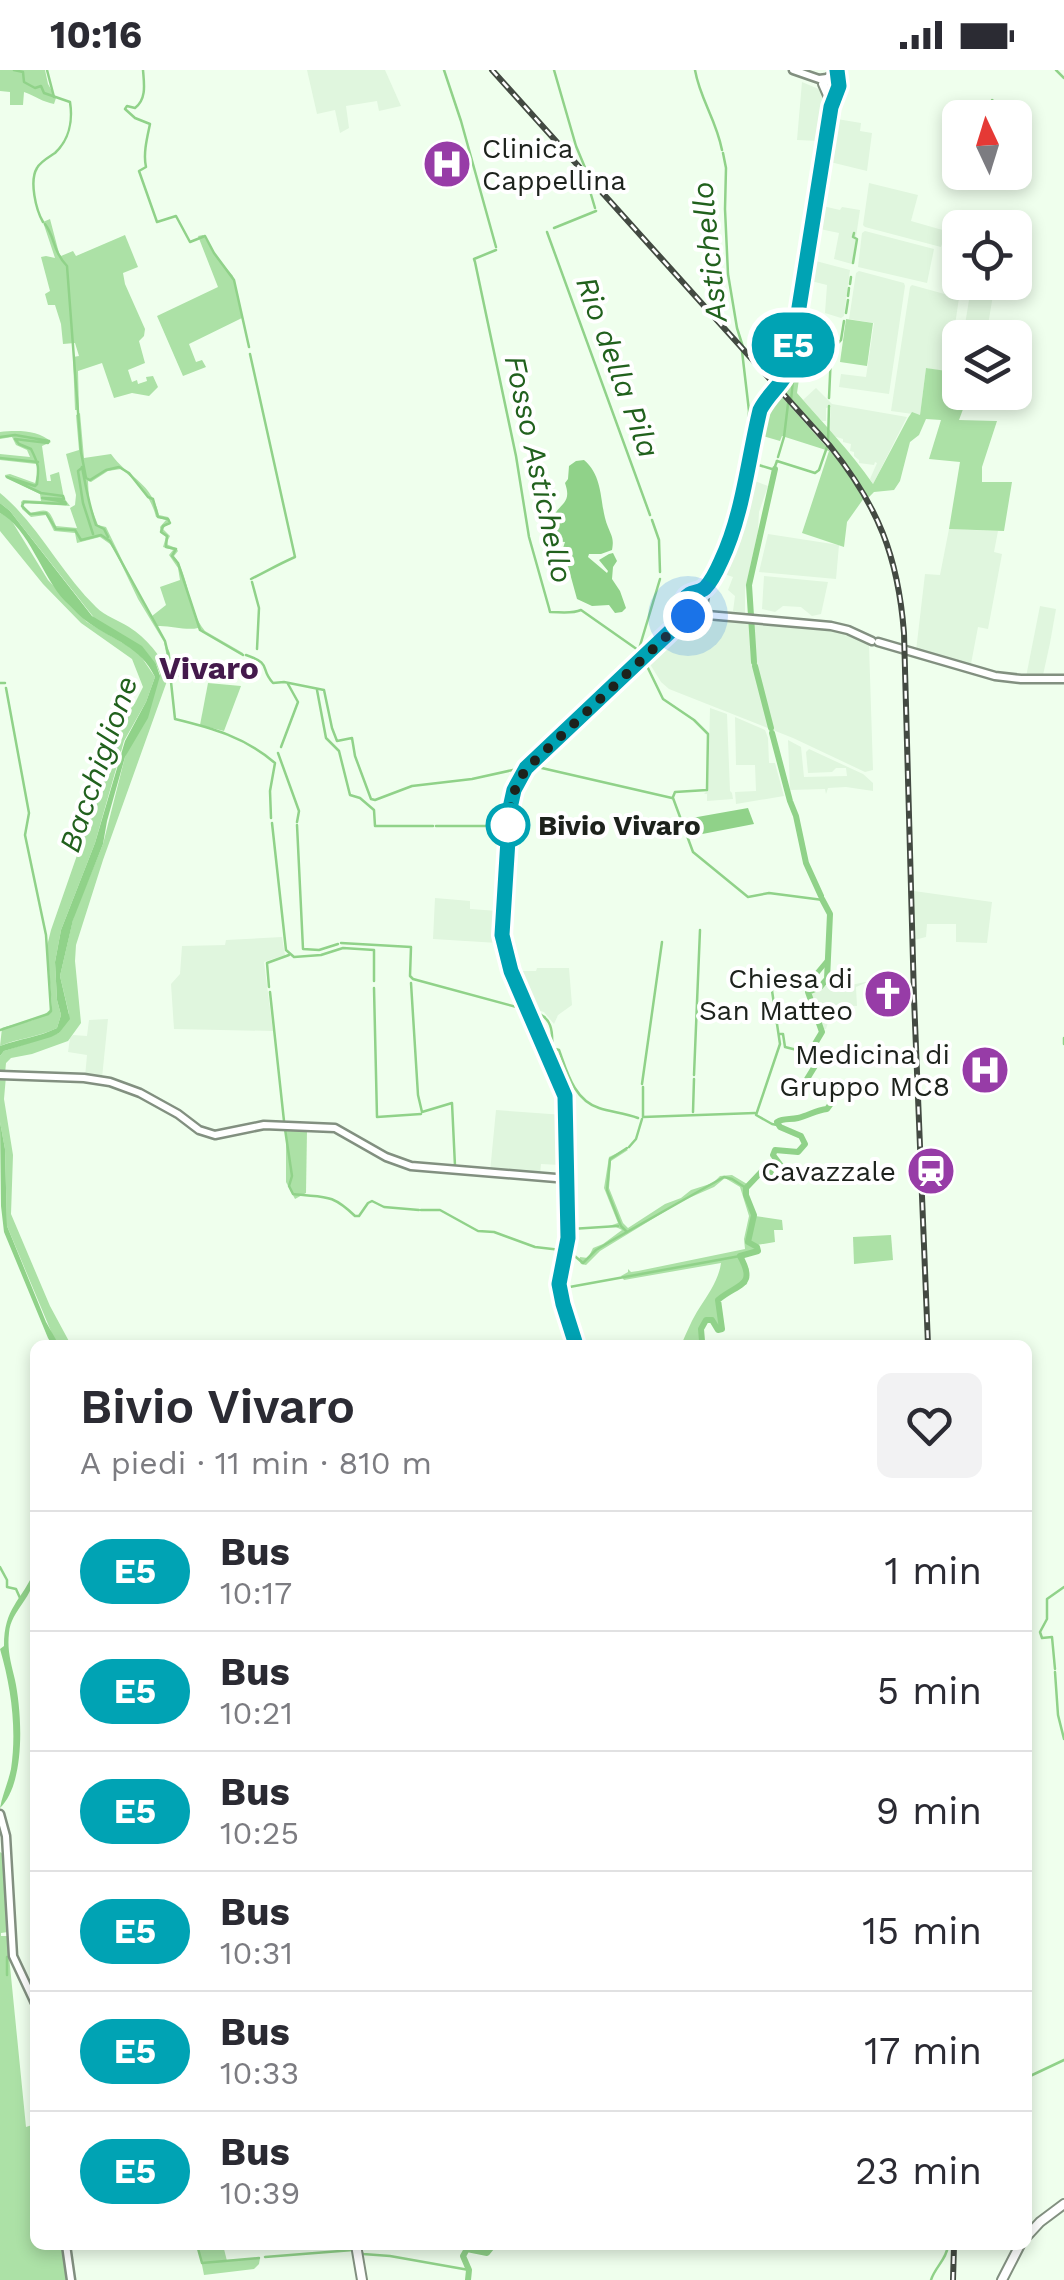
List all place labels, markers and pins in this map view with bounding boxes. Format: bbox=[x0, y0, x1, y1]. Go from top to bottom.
place label: Clinica Cappellina bbox=[482, 132, 626, 197]
hospital icon: Clinica Cappellina bbox=[421, 138, 473, 190]
marker: Bivio Vivaro bbox=[487, 804, 529, 846]
place label: Bivio Vivaro bbox=[538, 809, 701, 842]
place label: Chiesa di San Matteo bbox=[699, 962, 853, 1027]
church icon: Chiesa di San Matteo bbox=[862, 968, 914, 1020]
place label: Medicina di Gruppo MC8 bbox=[779, 1038, 950, 1103]
hospital icon: Medicina di Gruppo MC8 bbox=[959, 1044, 1011, 1096]
station icon: Cavazzale bbox=[905, 1145, 957, 1197]
place label: Cavazzale bbox=[761, 1155, 896, 1188]

